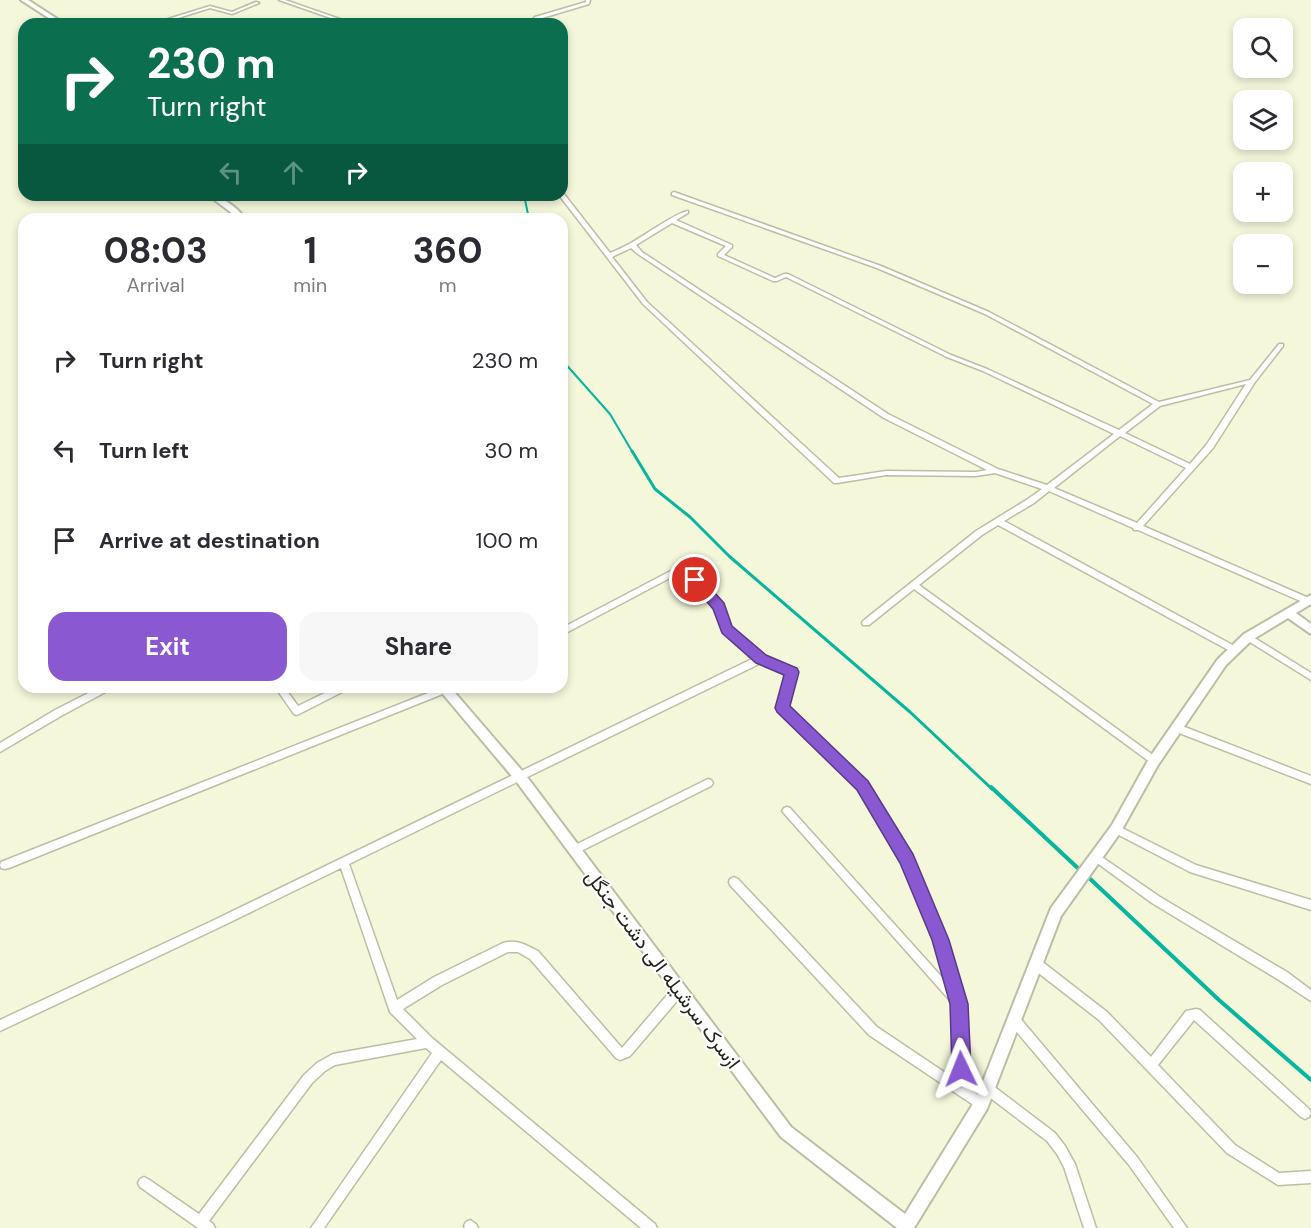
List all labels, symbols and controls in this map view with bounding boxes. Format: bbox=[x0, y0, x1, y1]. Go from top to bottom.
map controls bbox=[1233, 18, 1293, 294]
button: search bbox=[1233, 18, 1293, 78]
text: 230 m bbox=[147, 36, 276, 91]
icon: right bbox=[48, 42, 126, 120]
text: Turn right bbox=[147, 89, 267, 124]
button: layers bbox=[1233, 90, 1293, 150]
icon: left bbox=[214, 156, 247, 189]
icon: ahead bbox=[277, 156, 310, 189]
icon: right bbox=[340, 156, 373, 189]
button: + bbox=[1233, 162, 1293, 222]
text: 08:03 bbox=[103, 227, 208, 274]
text: 1 bbox=[304, 227, 317, 274]
text: 360 bbox=[413, 227, 483, 274]
button: − bbox=[1233, 234, 1293, 294]
text: Arrival bbox=[126, 272, 185, 298]
text: min bbox=[293, 272, 327, 298]
text: m bbox=[439, 272, 457, 298]
icon: right bbox=[48, 344, 81, 377]
text: Turn right bbox=[99, 346, 204, 375]
text: 230 m bbox=[472, 346, 538, 375]
icon: left bbox=[48, 434, 81, 467]
text: Turn left bbox=[99, 436, 189, 465]
text: 30 m bbox=[484, 436, 538, 465]
icon: arrive bbox=[48, 524, 81, 557]
text: Arrive at destination bbox=[99, 526, 320, 555]
text: 100 m bbox=[476, 526, 538, 555]
pin bbox=[669, 554, 720, 605]
icon: arrive bbox=[678, 563, 711, 596]
button: Exit bbox=[48, 612, 287, 681]
button: Share bbox=[299, 612, 538, 681]
street label: ازسرک سرشیله الی دشت جنگل bbox=[579, 864, 747, 1074]
position arrow bbox=[929, 1037, 993, 1101]

